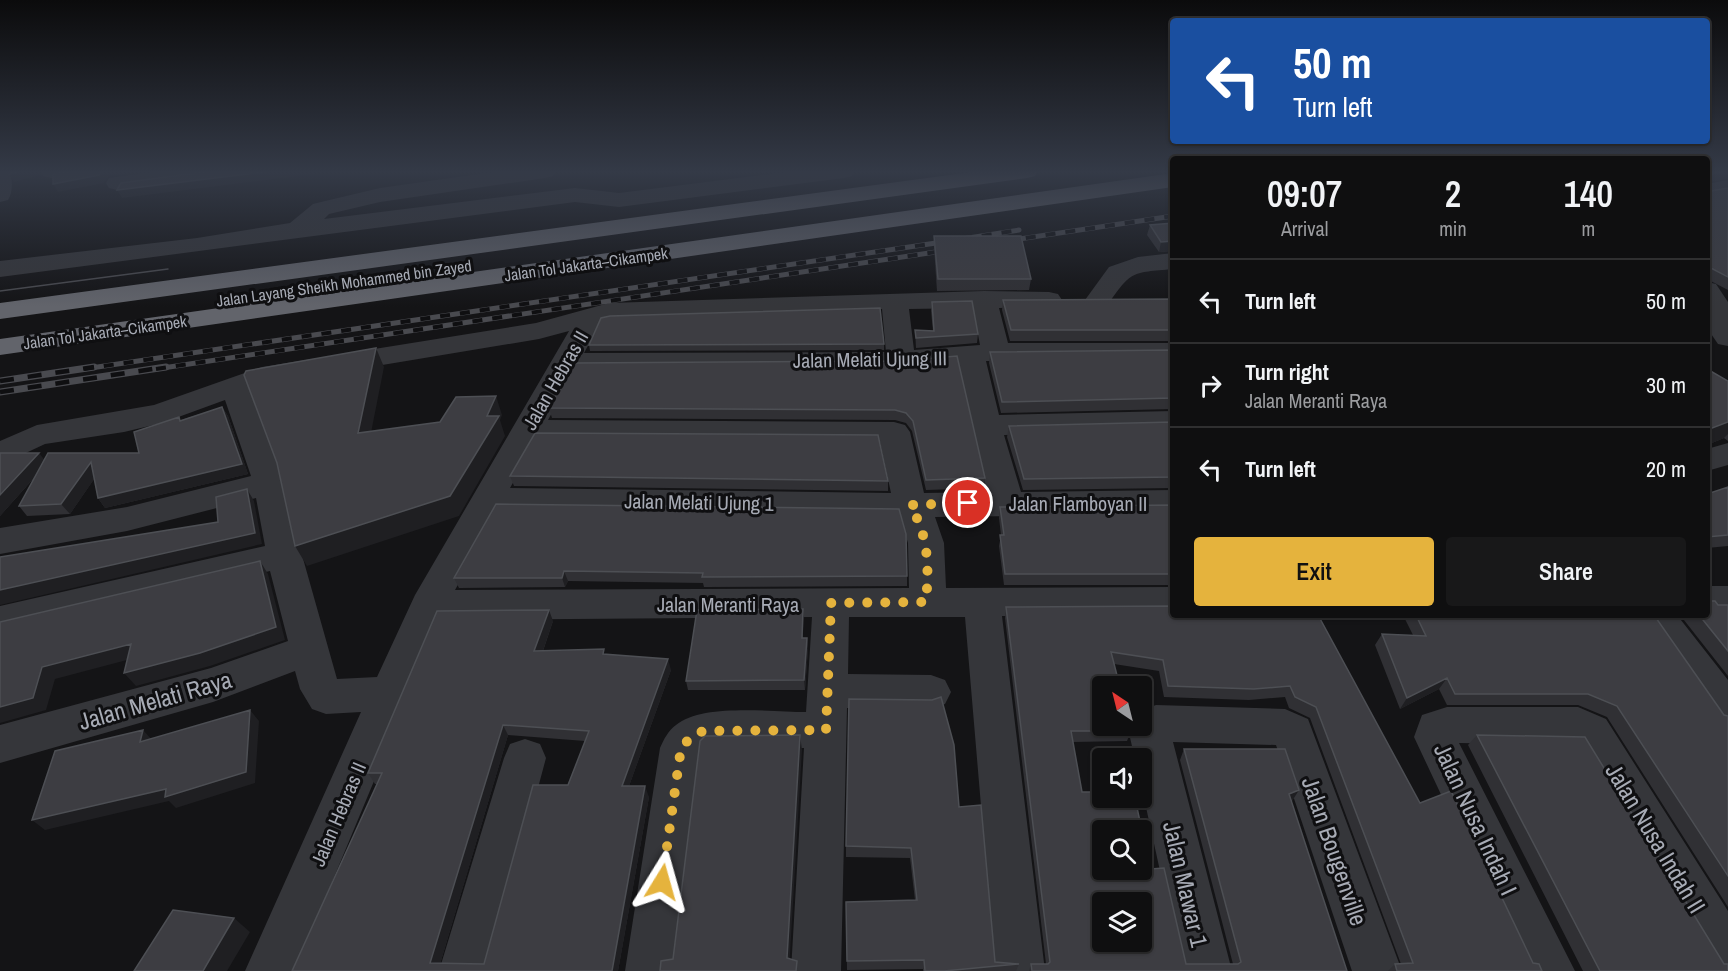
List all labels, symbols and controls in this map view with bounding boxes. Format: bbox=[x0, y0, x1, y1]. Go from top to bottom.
text: 50 m bbox=[1293, 35, 1372, 91]
icon: left bbox=[1194, 42, 1272, 120]
text: Turn left bbox=[1293, 89, 1372, 125]
text: 09:07 bbox=[1267, 170, 1342, 218]
text: 2 bbox=[1445, 170, 1461, 218]
text: 140 bbox=[1564, 170, 1613, 218]
text: Arrival bbox=[1281, 215, 1328, 242]
text: min bbox=[1439, 215, 1467, 242]
text: m bbox=[1581, 215, 1595, 242]
street label: Jalan Tol Jakarta–Cikampek bbox=[503, 242, 669, 286]
street label: Jalan Layang Sheikh Mohammed bin Zayed bbox=[215, 254, 473, 312]
icon: left bbox=[1194, 285, 1227, 318]
text: Turn left bbox=[1245, 286, 1316, 316]
text: 50 m bbox=[1646, 286, 1686, 316]
street label: Jalan Tol Jakarta–Cikampek bbox=[22, 310, 188, 354]
street label: Jalan Hebras II bbox=[516, 325, 594, 435]
street label: Jalan Melati Ujung III bbox=[793, 344, 947, 374]
text: Turn right bbox=[1245, 357, 1329, 387]
icon: right bbox=[1194, 369, 1227, 402]
text: 30 m bbox=[1646, 370, 1686, 400]
text: Jalan Meranti Raya bbox=[1245, 387, 1387, 414]
icon: left bbox=[1194, 453, 1227, 486]
text: Turn left bbox=[1245, 454, 1316, 484]
text: 20 m bbox=[1646, 454, 1686, 484]
pin bbox=[942, 477, 993, 528]
icon: arrive bbox=[951, 486, 984, 519]
street label: Jalan Melati Ujung 1 bbox=[624, 487, 774, 517]
street label: Jalan Flamboyan II bbox=[1009, 490, 1147, 517]
button: Exit bbox=[1194, 537, 1434, 606]
button: Share bbox=[1446, 537, 1686, 606]
street label: Jalan Meranti Raya bbox=[657, 591, 799, 618]
street label: Jalan Melati Raya bbox=[75, 663, 235, 737]
north arrow bbox=[1092, 676, 1152, 736]
map controls bbox=[1092, 676, 1152, 952]
street label: Jalan Nusa Indah I bbox=[1427, 738, 1525, 900]
button: sound bbox=[1092, 748, 1152, 808]
street label: Jalan Nusa Indah II bbox=[1599, 757, 1713, 919]
street label: Jalan Hebras II bbox=[304, 758, 372, 870]
street label: Jalan Bougenville bbox=[1295, 772, 1375, 930]
street label: Jalan Mawar 1 bbox=[1156, 818, 1216, 950]
button: search bbox=[1092, 820, 1152, 880]
position arrow bbox=[630, 850, 694, 914]
button: layers bbox=[1092, 892, 1152, 952]

